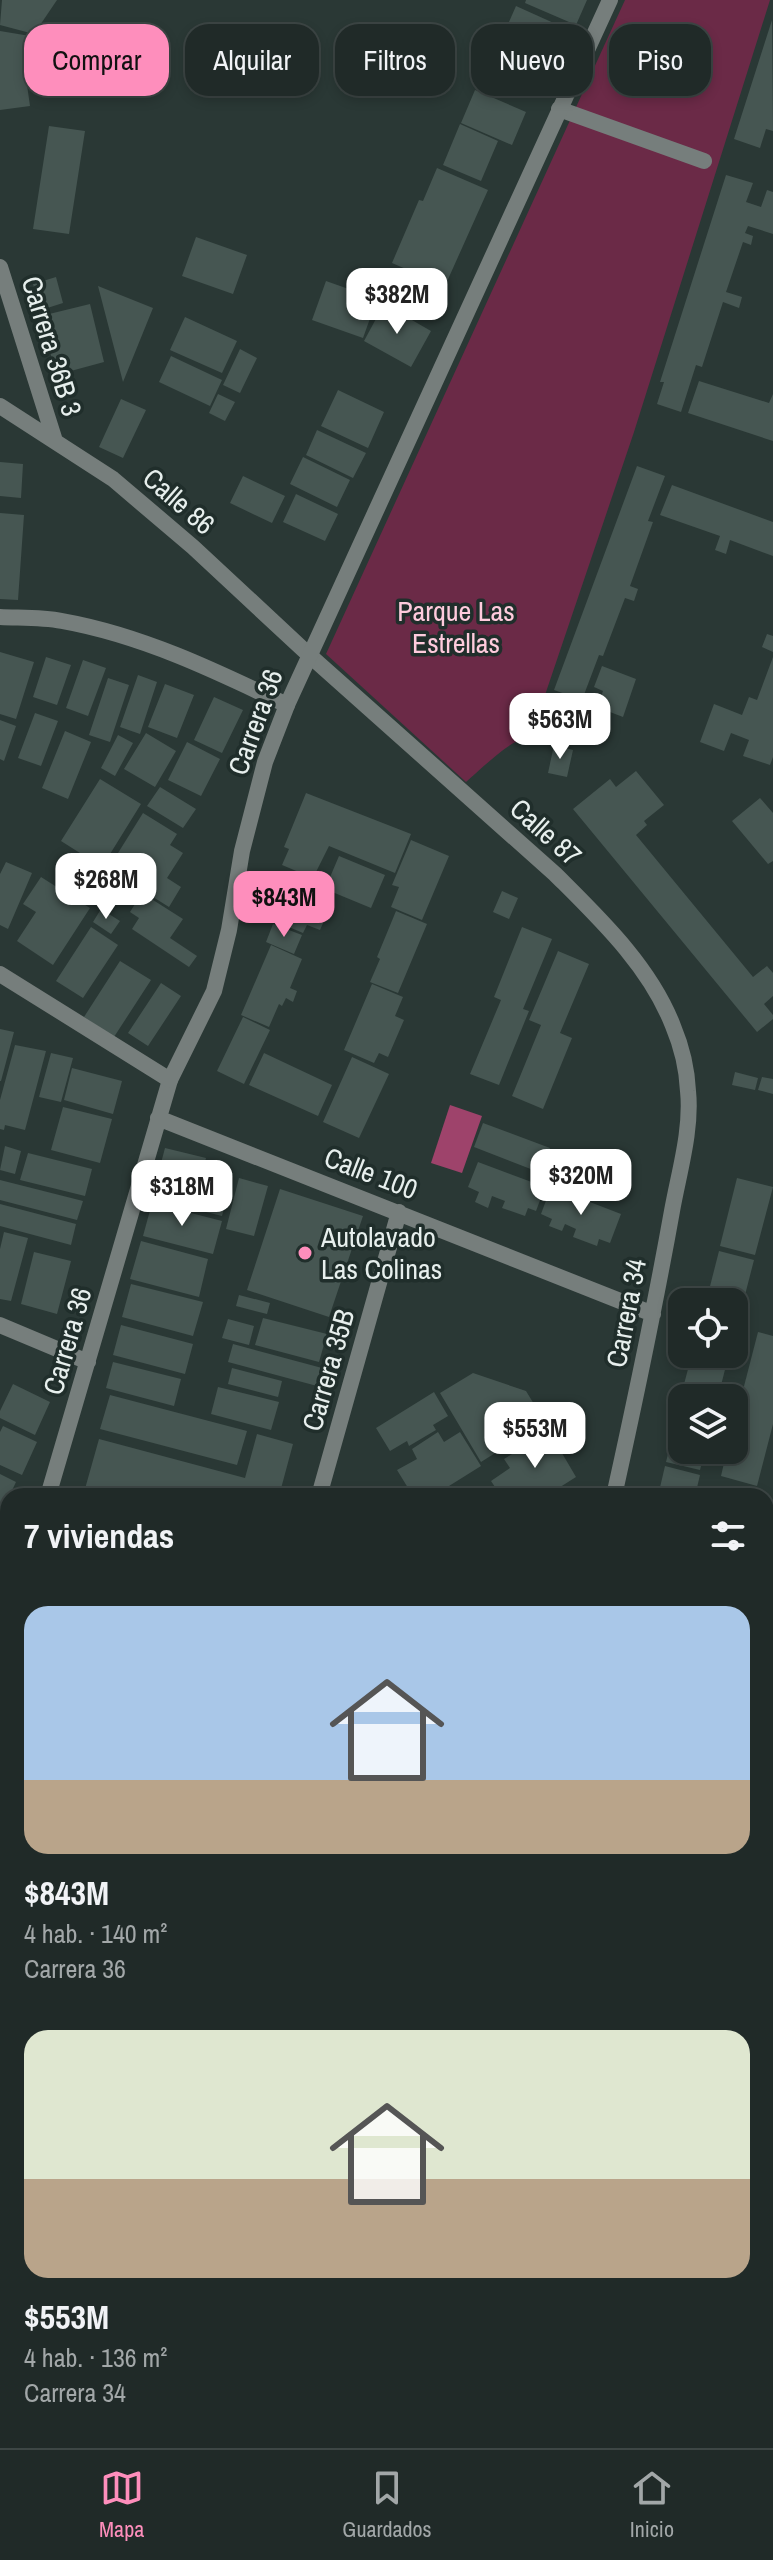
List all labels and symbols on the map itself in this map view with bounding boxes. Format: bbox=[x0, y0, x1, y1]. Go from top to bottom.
pin: $382M bbox=[341, 268, 453, 336]
street label: Carrera 36B 3 bbox=[13, 271, 91, 421]
street label: Calle 86 bbox=[135, 459, 223, 543]
park label: Parque Las Estrellas bbox=[397, 592, 515, 662]
street label: Carrera 36 bbox=[218, 664, 292, 780]
pin: $563M bbox=[504, 693, 616, 761]
street label: Calle 87 bbox=[502, 790, 590, 874]
pin: $268M bbox=[50, 853, 162, 921]
pin: $843M bbox=[228, 871, 340, 939]
street label: Calle 100 bbox=[319, 1138, 423, 1208]
pin: $320M bbox=[525, 1149, 637, 1217]
pin: $318M bbox=[126, 1160, 238, 1228]
place label: Autolavado Las Colinas bbox=[320, 1218, 442, 1288]
marker: Autolavado Las Colinas bbox=[296, 1244, 314, 1262]
street label: Carrera 34 bbox=[597, 1255, 655, 1370]
street label: Carrera 36 bbox=[34, 1283, 100, 1399]
street label: Carrera 35B bbox=[293, 1305, 363, 1435]
pin: $553M bbox=[479, 1402, 591, 1470]

